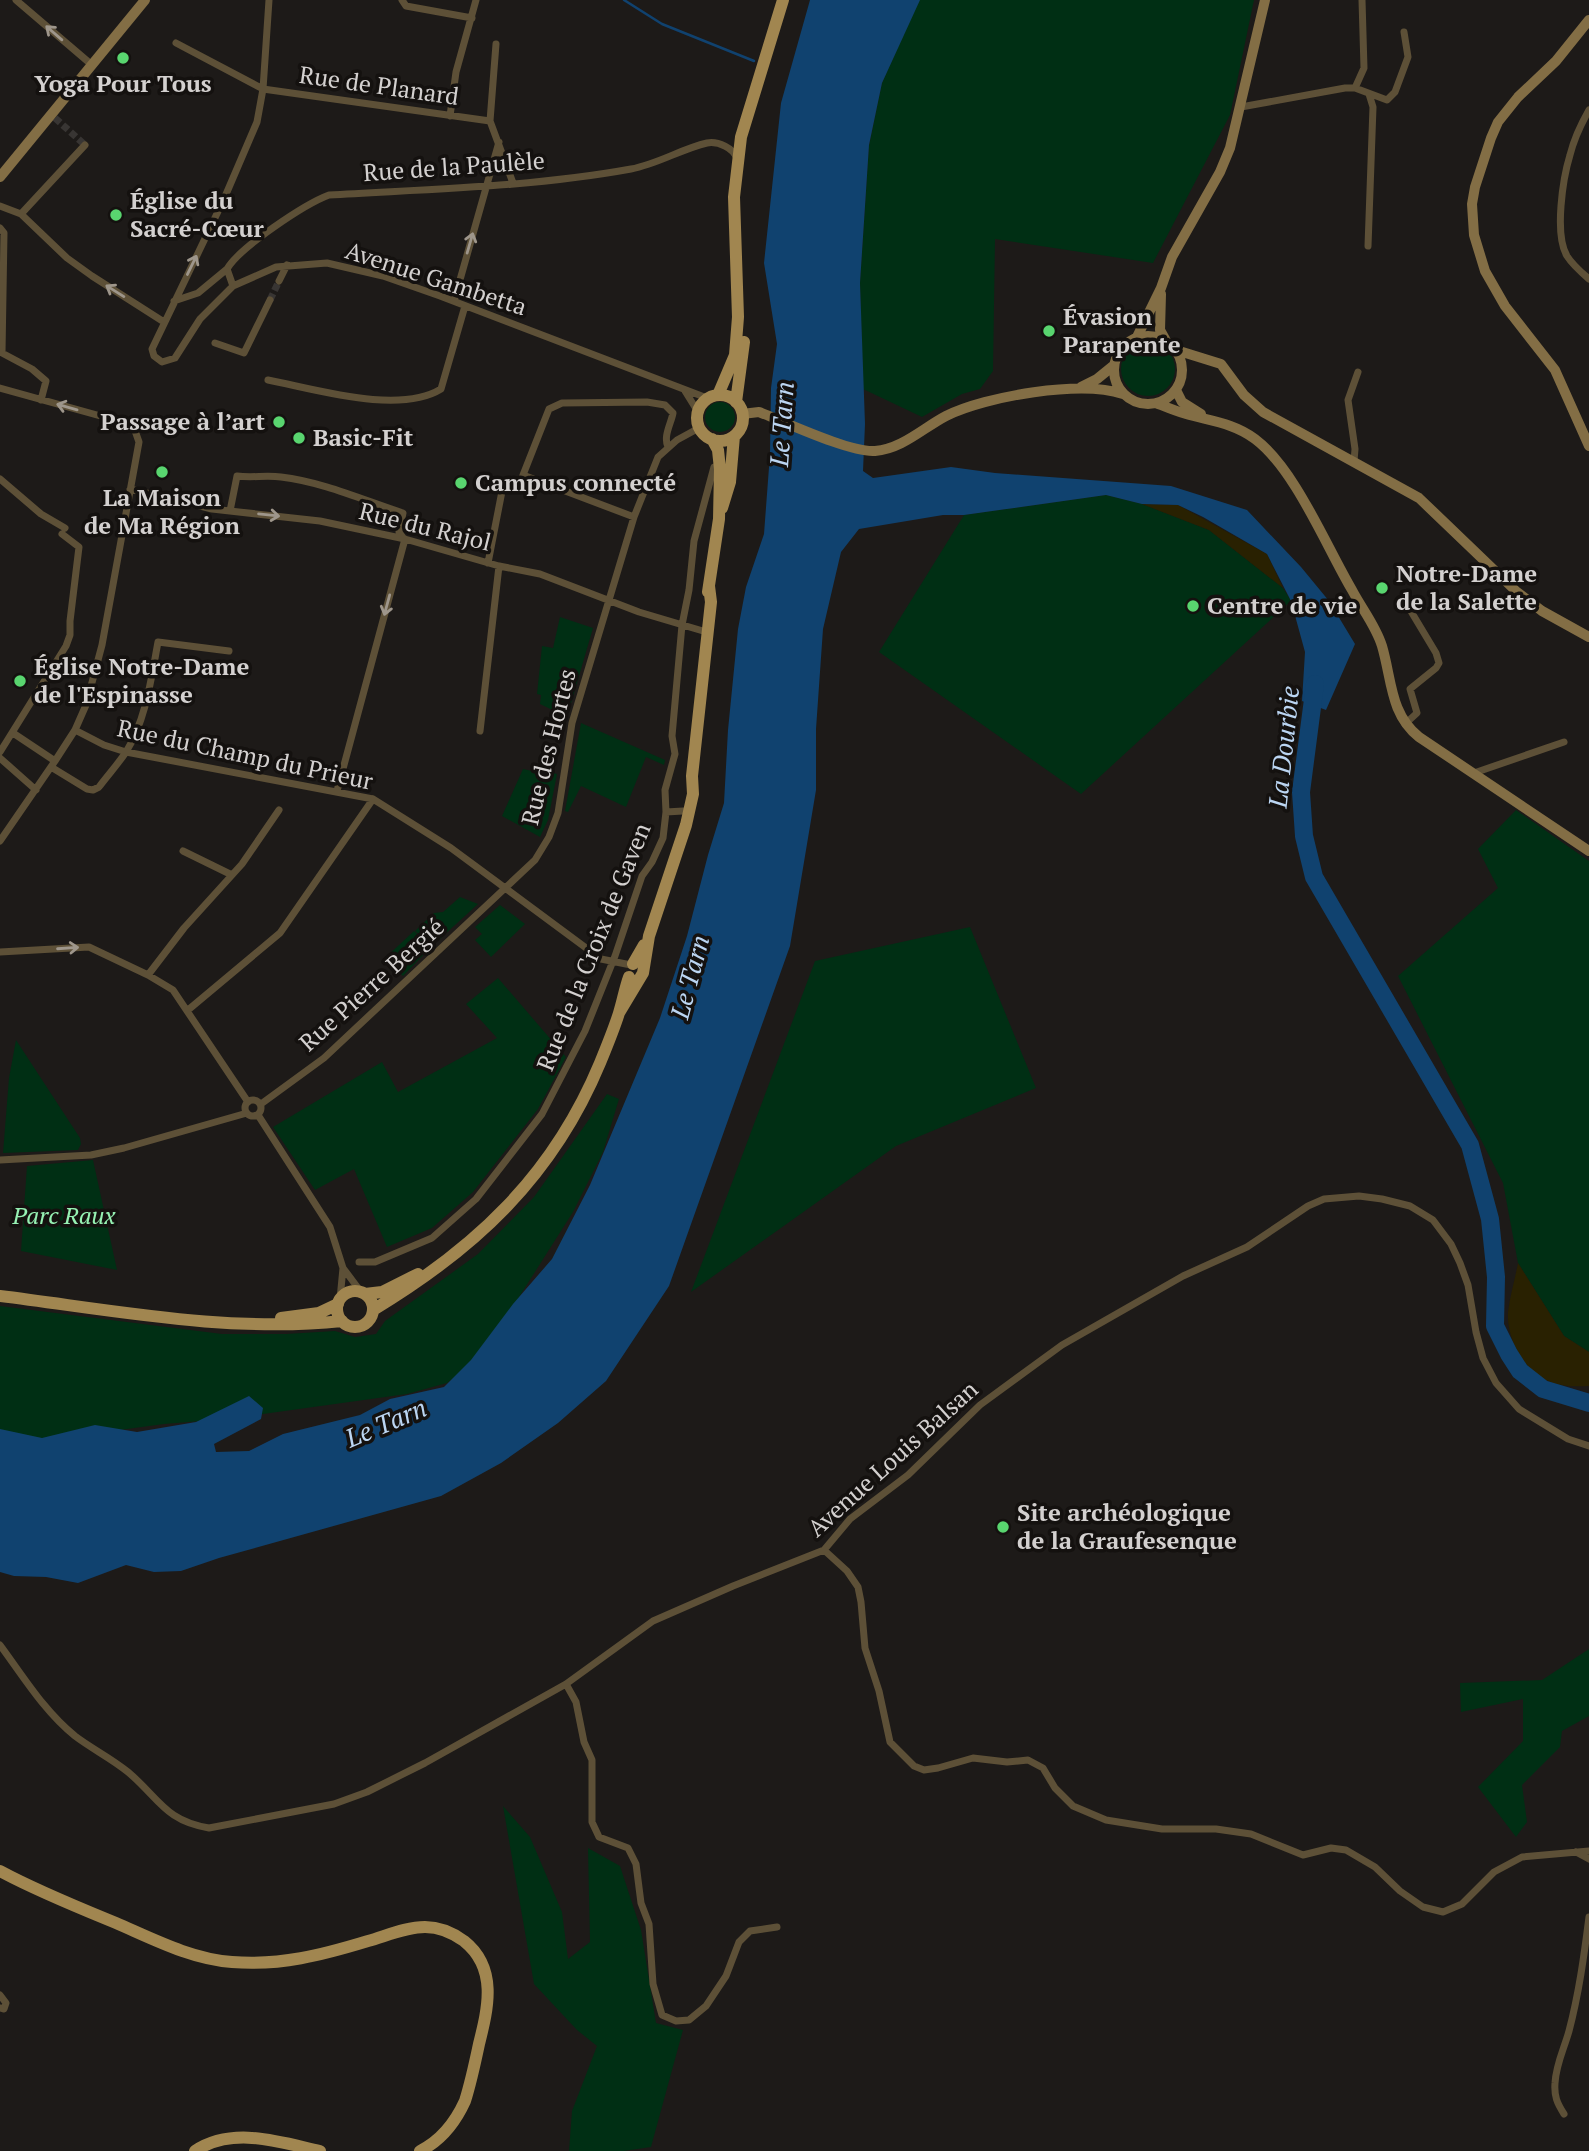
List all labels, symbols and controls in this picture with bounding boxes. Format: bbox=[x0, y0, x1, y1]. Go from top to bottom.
one-way arrow bbox=[45, 25, 63, 41]
marker: Yoga Pour Tous bbox=[115, 50, 131, 66]
street label: Rue de Planard bbox=[297, 58, 461, 112]
place label: Yoga Pour Tous bbox=[34, 67, 212, 99]
street label: Rue de la Paulèle bbox=[362, 144, 546, 188]
place label: Église du Sacré-Cœur bbox=[130, 184, 265, 244]
marker: Église du Sacré-Cœur bbox=[108, 207, 124, 223]
one-way arrow bbox=[465, 232, 478, 254]
street label: Avenue Gambetta bbox=[342, 234, 531, 322]
one-way arrow bbox=[185, 255, 199, 276]
one-way arrow bbox=[106, 283, 126, 297]
place label: Évasion Parapente bbox=[1063, 300, 1181, 360]
marker: Évasion Parapente bbox=[1041, 323, 1057, 339]
water label: Le Tarn bbox=[761, 380, 801, 469]
one-way arrow bbox=[56, 400, 79, 413]
place label: Passage à l’art bbox=[100, 405, 265, 437]
marker: Passage à l’art bbox=[271, 414, 287, 430]
place label: Basic-Fit bbox=[313, 421, 414, 453]
marker: Basic-Fit bbox=[291, 430, 307, 446]
marker: La Maison de Ma Région bbox=[154, 464, 170, 480]
place label: Campus connecté bbox=[475, 466, 676, 498]
marker: Campus connecté bbox=[453, 475, 469, 491]
place label: La Maison de Ma Région bbox=[84, 481, 241, 541]
street label: Rue du Rajol bbox=[356, 494, 494, 558]
one-way arrow bbox=[257, 509, 280, 522]
place label: Notre-Dame de la Salette bbox=[1396, 557, 1537, 617]
marker: Notre-Dame de la Salette bbox=[1374, 580, 1390, 596]
place label: Centre de vie bbox=[1207, 589, 1357, 621]
one-way arrow bbox=[380, 593, 393, 616]
marker: Centre de vie bbox=[1185, 598, 1201, 614]
place label: Église Notre-Dame de l'Espinasse bbox=[34, 650, 249, 710]
street label: Rue des Hortes bbox=[513, 665, 583, 828]
marker: Église Notre-Dame de l'Espinasse bbox=[12, 673, 28, 689]
water label: La Dourbie bbox=[1260, 684, 1306, 811]
street label: Rue du Champ du Prieur bbox=[115, 711, 377, 797]
street label: Rue de la Croix de Gaven bbox=[529, 818, 657, 1075]
street label: Rue Pierre Bergié bbox=[292, 911, 451, 1058]
water label: Le Tarn bbox=[661, 931, 716, 1023]
one-way arrow bbox=[56, 941, 79, 954]
park label: Parc Raux bbox=[11, 1199, 117, 1231]
street label: Avenue Louis Balsan bbox=[800, 1373, 984, 1543]
water label: Le Tarn bbox=[339, 1390, 432, 1455]
place label: Site archéologique de la Graufesenque bbox=[1017, 1496, 1237, 1556]
marker: Site archéologique de la Graufesenque bbox=[995, 1519, 1011, 1535]

